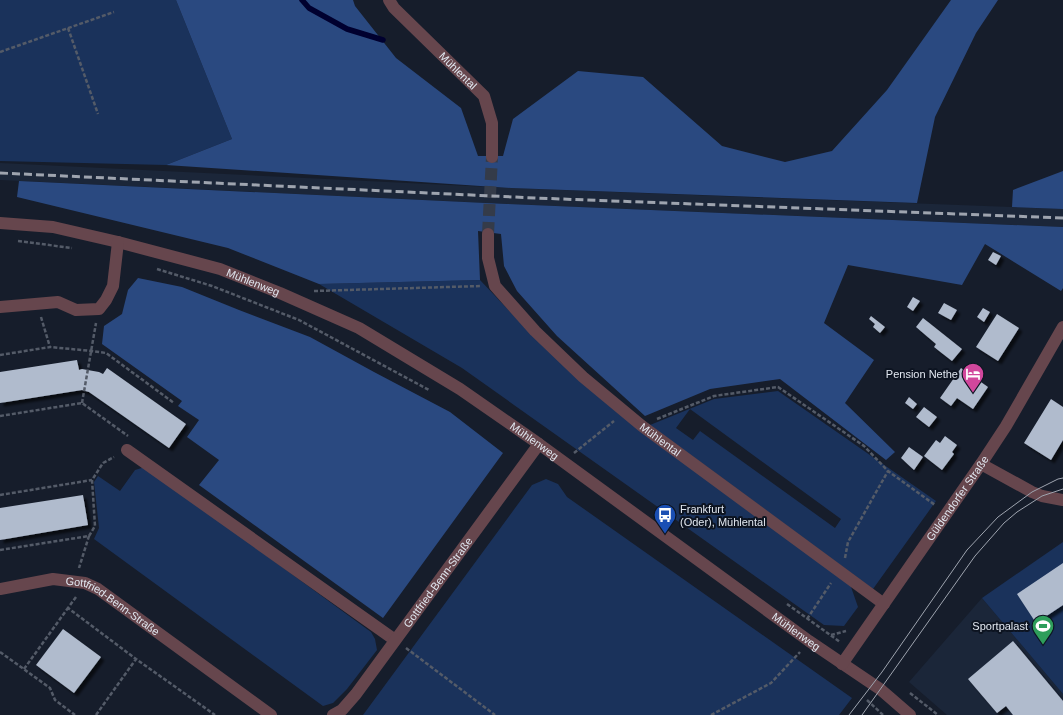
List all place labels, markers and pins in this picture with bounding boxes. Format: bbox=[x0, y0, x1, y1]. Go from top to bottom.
hotel icon: Pension Nethe bbox=[960, 361, 986, 394]
place label: Pension Nethe bbox=[886, 368, 958, 380]
bus stop icon: Frankfurt (Oder), Mühlental bbox=[652, 502, 678, 535]
place label: Frankfurt (Oder), Mühlental bbox=[680, 503, 766, 528]
sports icon: Sportpalast bbox=[1030, 613, 1056, 646]
place label: Sportpalast bbox=[972, 620, 1028, 632]

